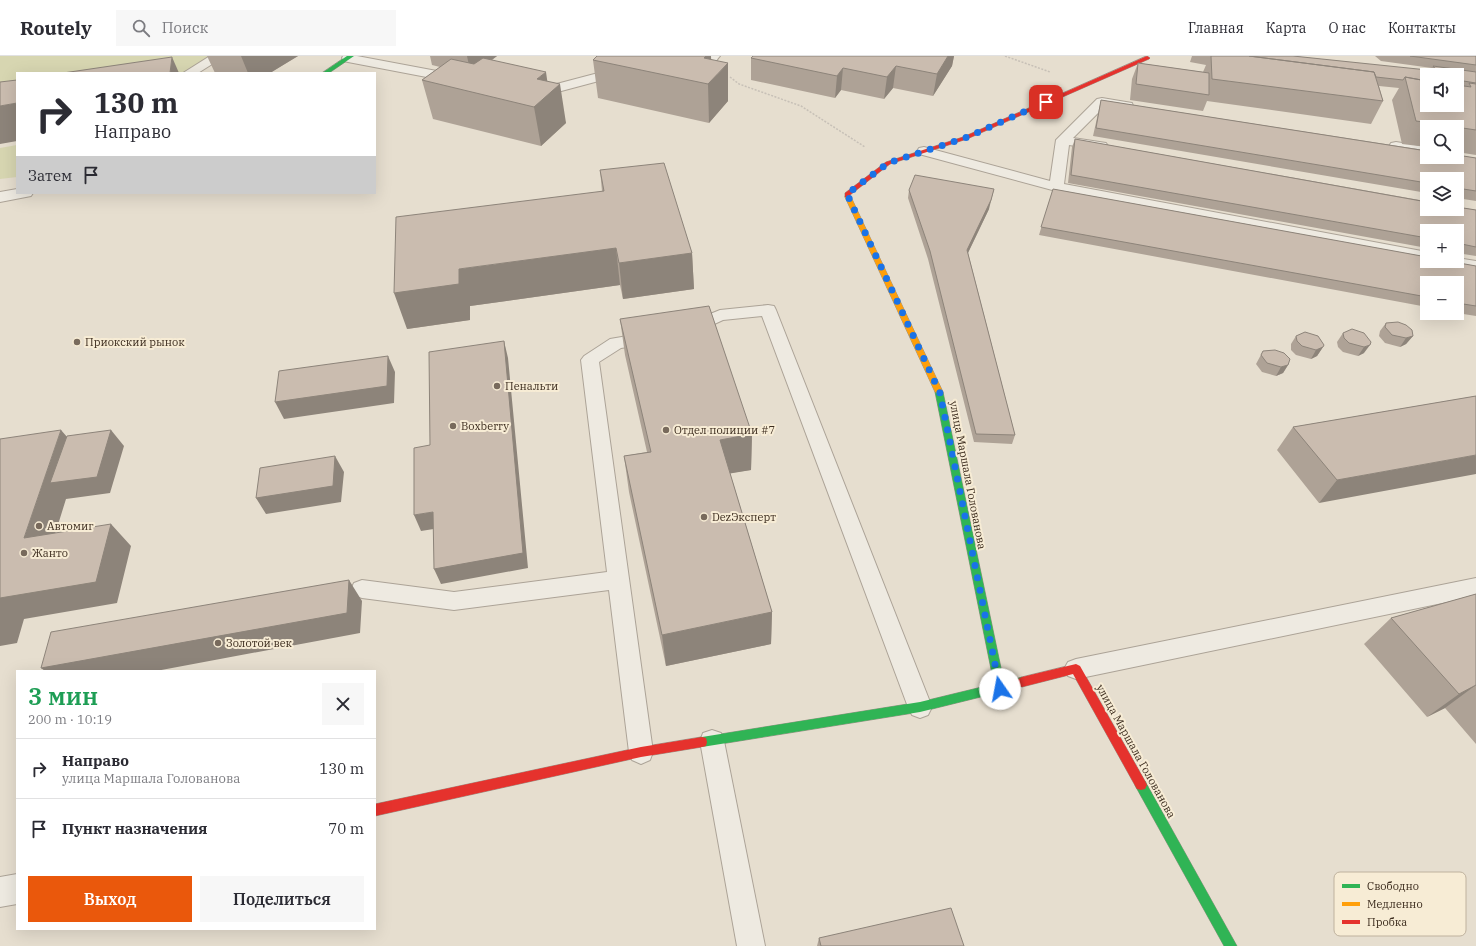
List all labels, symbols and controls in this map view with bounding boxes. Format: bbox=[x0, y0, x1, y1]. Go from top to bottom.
search box bbox=[116, 10, 396, 46]
text: Routely bbox=[20, 16, 92, 40]
icon: search bbox=[130, 17, 152, 39]
text: Поиск bbox=[162, 18, 208, 37]
text: Главная bbox=[1188, 19, 1244, 37]
text: Карта bbox=[1266, 19, 1307, 37]
text: О нас bbox=[1329, 19, 1366, 37]
text: Контакты bbox=[1388, 19, 1456, 37]
map controls bbox=[1420, 68, 1464, 320]
button: sound bbox=[1420, 68, 1464, 112]
text: 130 m bbox=[94, 84, 178, 121]
pin bbox=[1029, 85, 1063, 119]
icon: right bbox=[28, 88, 80, 140]
icon: arrive bbox=[1035, 91, 1057, 113]
text: Направо bbox=[94, 120, 171, 143]
button: search bbox=[1420, 120, 1464, 164]
icon: arrive bbox=[80, 164, 102, 186]
text: Затем bbox=[28, 166, 72, 185]
button: layers bbox=[1420, 172, 1464, 216]
button: + bbox=[1420, 224, 1464, 268]
button: − bbox=[1420, 276, 1464, 320]
place label: Приокский рынок bbox=[85, 335, 185, 349]
marker: Приокский рынок bbox=[72, 337, 82, 347]
place label: Пенальти bbox=[505, 379, 558, 393]
marker: Пенальти bbox=[492, 381, 502, 391]
street label: улица Маршала Голованова bbox=[947, 400, 989, 550]
place label: Boxberry bbox=[461, 419, 509, 433]
marker: Boxberry bbox=[448, 421, 458, 431]
place label: Отдел полиции #7 bbox=[674, 423, 775, 437]
marker: Отдел полиции #7 bbox=[661, 425, 671, 435]
place label: DezЭксперт bbox=[712, 510, 776, 524]
marker: DezЭксперт bbox=[699, 512, 709, 522]
place label: Автомиг bbox=[47, 519, 94, 533]
marker: Автомиг bbox=[34, 521, 44, 531]
place label: Жанто bbox=[32, 546, 68, 560]
marker: Жанто bbox=[19, 548, 29, 558]
place label: Золотой век bbox=[226, 636, 293, 650]
marker: Золотой век bbox=[213, 638, 223, 648]
position arrow bbox=[979, 668, 1021, 710]
text: 3 мин bbox=[28, 680, 98, 712]
street label: улица Маршала Голованова bbox=[1093, 682, 1179, 820]
button: close bbox=[322, 683, 364, 725]
text: 200 m · 10:19 bbox=[28, 711, 112, 728]
text: Направо bbox=[62, 751, 129, 770]
icon: right bbox=[28, 758, 50, 780]
text: 130 m bbox=[319, 759, 364, 778]
text: улица Маршала Голованова bbox=[62, 770, 240, 787]
icon: arrive bbox=[28, 818, 50, 840]
text: Пункт назначения bbox=[62, 819, 208, 838]
text: 70 m bbox=[328, 819, 364, 838]
legend bbox=[1334, 872, 1466, 936]
button: Выход bbox=[28, 876, 192, 922]
button: Поделиться bbox=[200, 876, 364, 922]
text: Свободно bbox=[1367, 879, 1419, 893]
text: Медленно bbox=[1367, 897, 1423, 911]
text: Пробка bbox=[1367, 915, 1407, 929]

